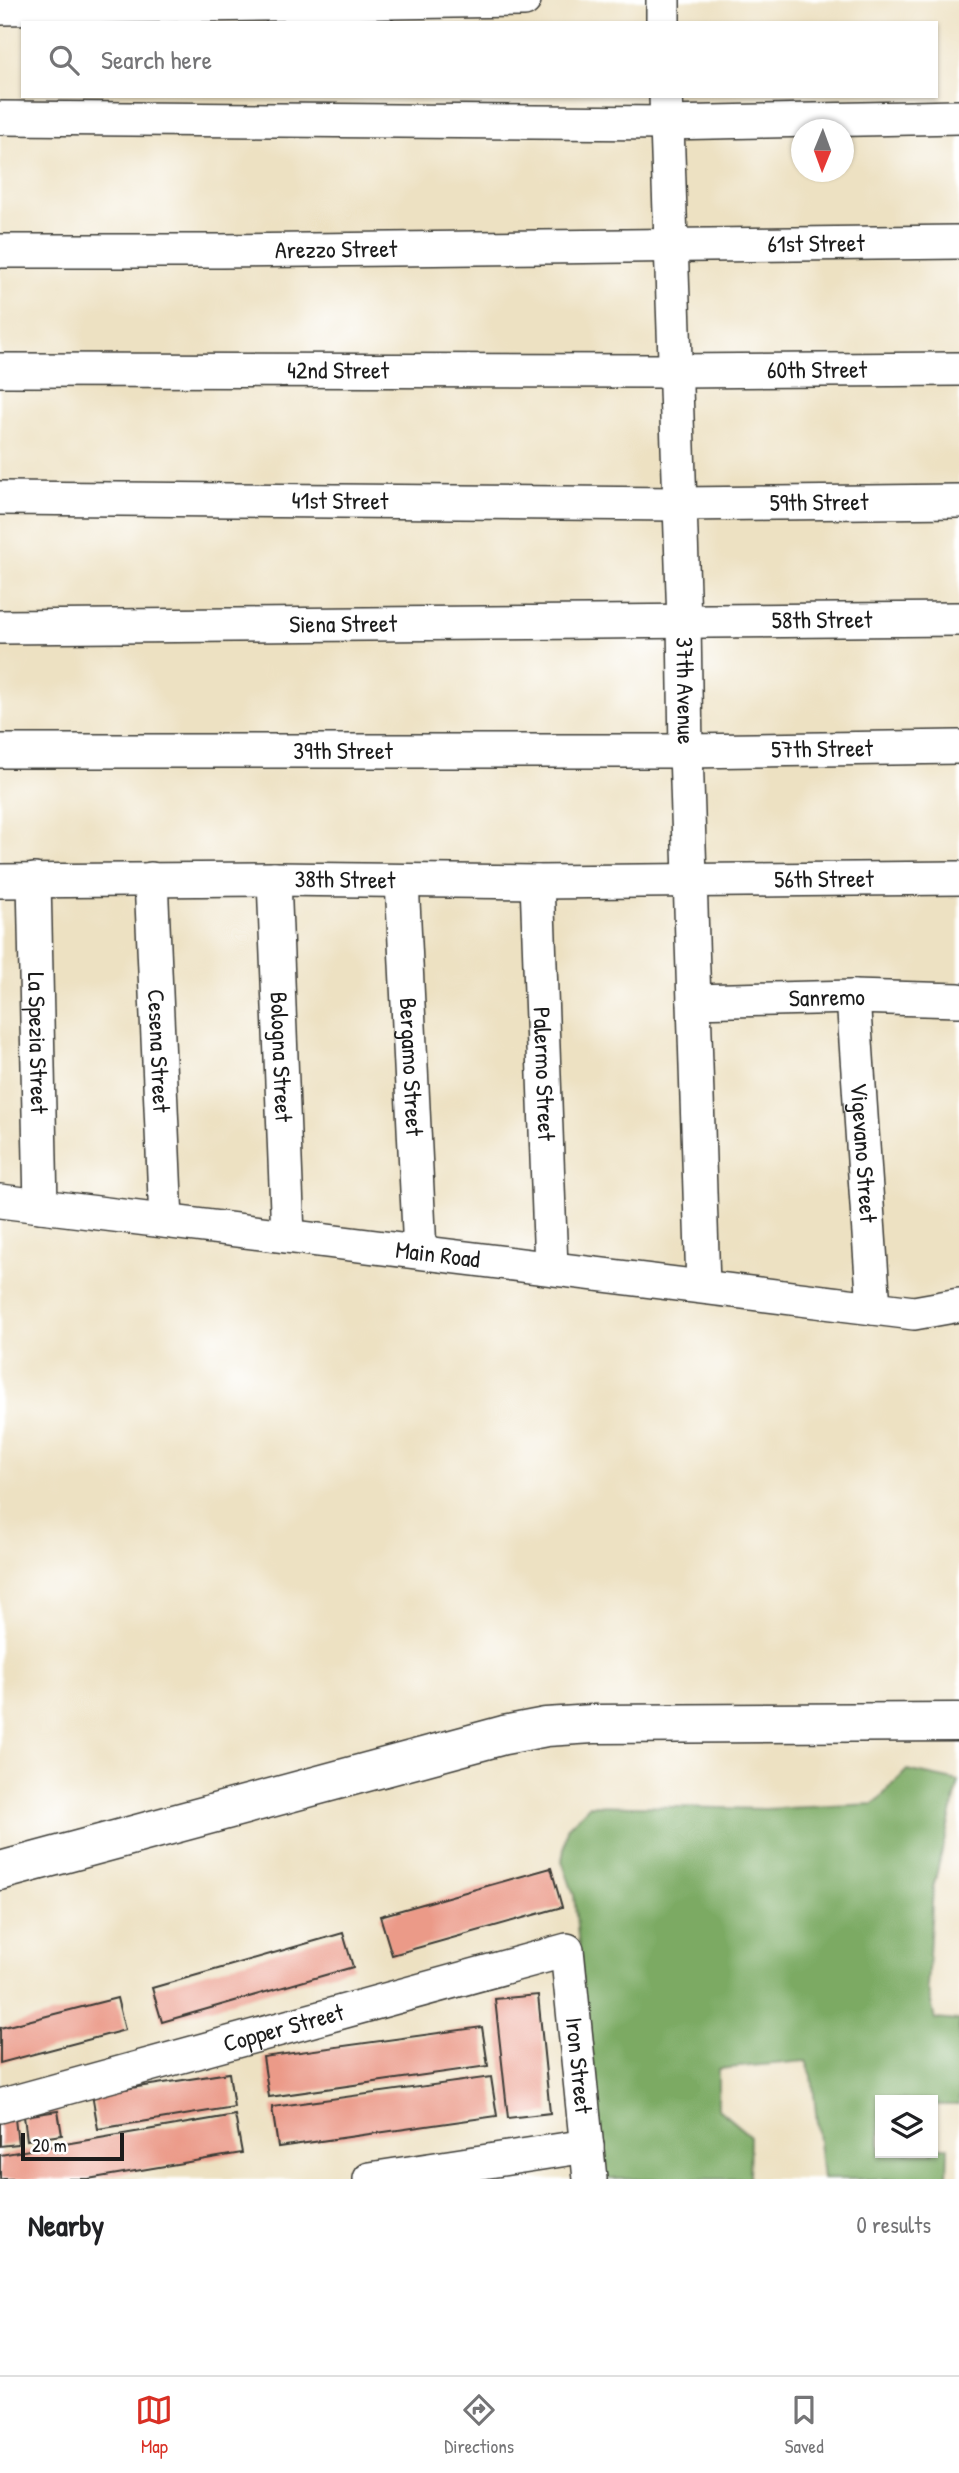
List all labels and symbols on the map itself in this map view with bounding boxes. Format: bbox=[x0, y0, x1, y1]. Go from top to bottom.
north arrow bbox=[791, 119, 854, 182]
street label: 61st Street bbox=[767, 226, 866, 259]
street label: Arezzo Street bbox=[275, 232, 398, 265]
street label: 42nd Street bbox=[287, 353, 390, 386]
street label: 60th Street bbox=[767, 353, 868, 385]
street label: 41st Street bbox=[292, 484, 389, 516]
street label: 59th Street bbox=[769, 485, 869, 518]
street label: 58th Street bbox=[772, 603, 873, 636]
street label: Siena Street bbox=[289, 607, 398, 640]
street label: 37th Avenue bbox=[669, 637, 703, 745]
street label: 57th Street bbox=[771, 731, 874, 765]
street label: 39th Street bbox=[293, 734, 393, 766]
street label: 38th Street bbox=[294, 862, 396, 895]
street label: 56th Street bbox=[774, 862, 875, 895]
street label: La Spezia Street bbox=[21, 972, 56, 1115]
street label: Sanremo bbox=[788, 980, 866, 1014]
street label: Cesena Street bbox=[141, 989, 178, 1114]
street label: Bologna Street bbox=[263, 991, 301, 1123]
street label: Bergamo Street bbox=[393, 997, 431, 1137]
street label: Palermo Street bbox=[527, 1006, 563, 1142]
street label: Vigevano Street bbox=[844, 1082, 885, 1224]
street label: Main Road bbox=[394, 1233, 482, 1275]
street label: Copper Street bbox=[219, 1995, 348, 2059]
street label: Iron Street bbox=[559, 2015, 600, 2116]
scale bar bbox=[21, 2130, 124, 2162]

